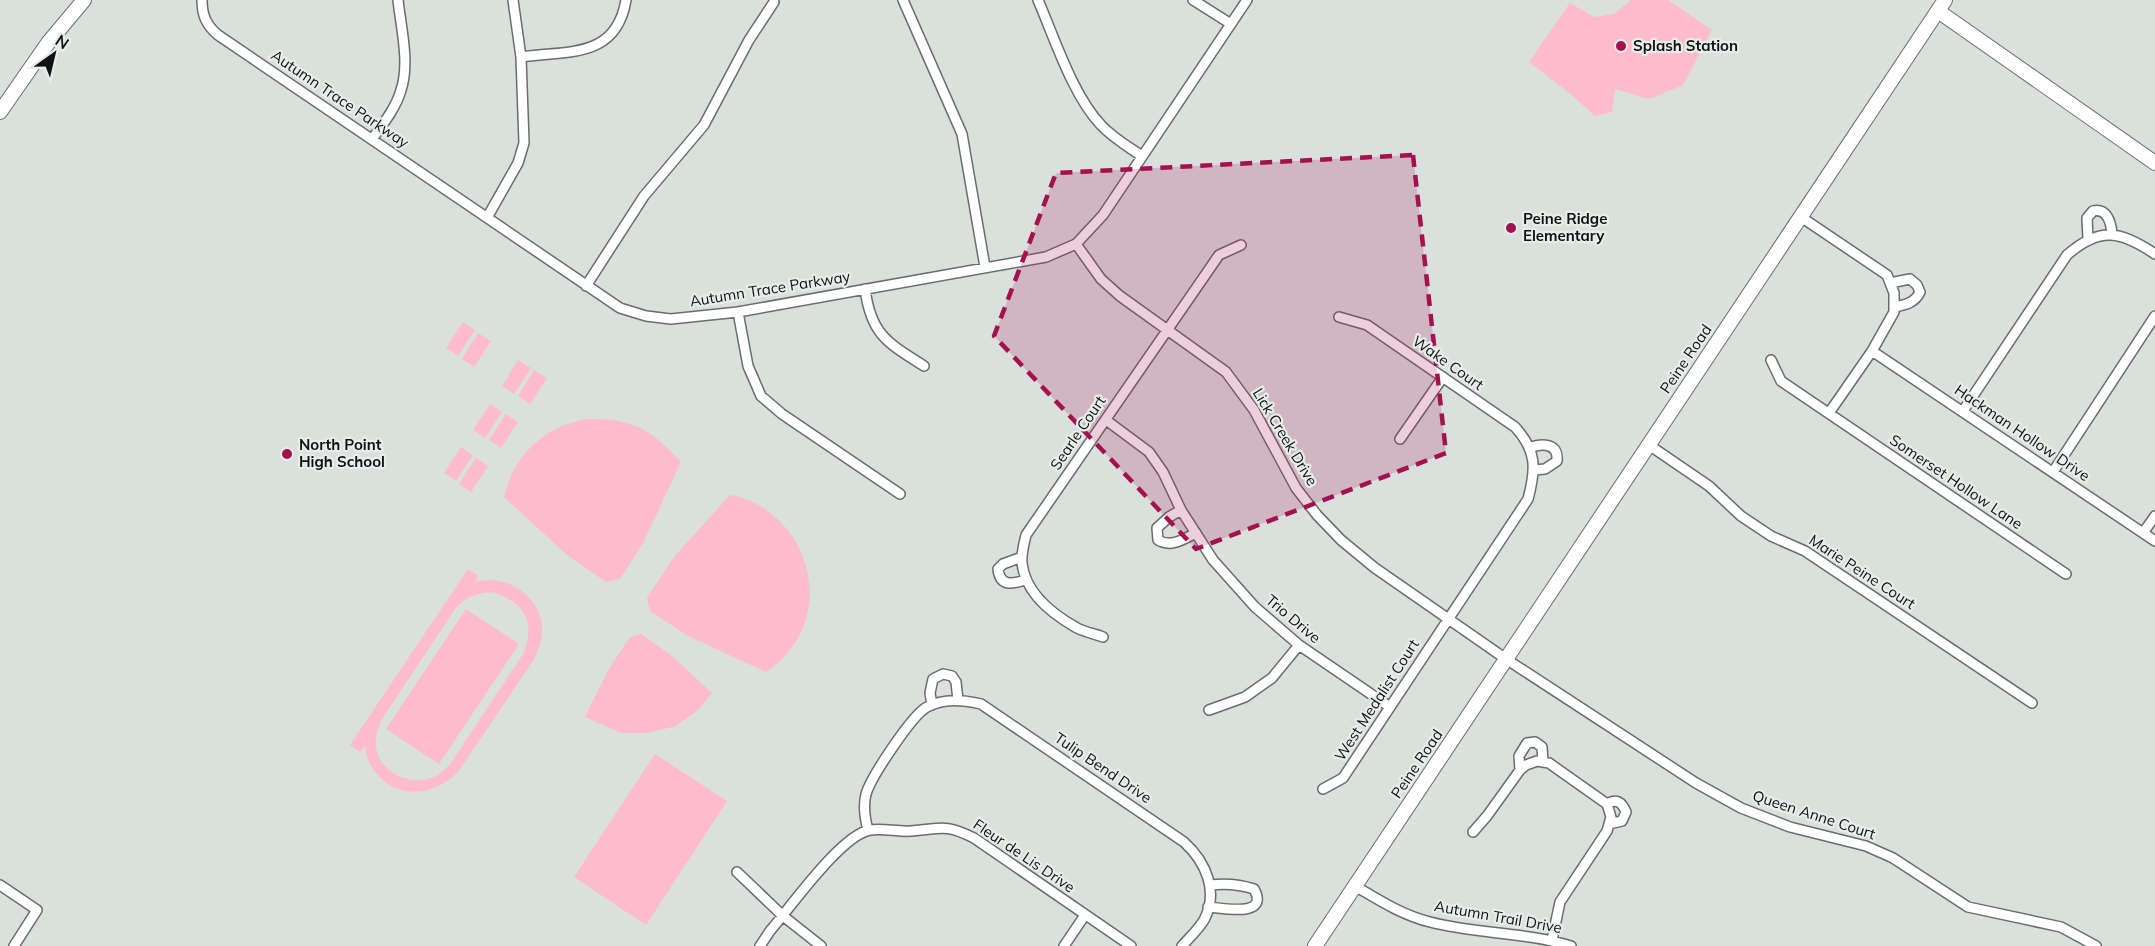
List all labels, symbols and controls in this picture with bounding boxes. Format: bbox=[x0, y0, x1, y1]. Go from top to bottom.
north arrow bbox=[24, 24, 84, 84]
text: N bbox=[52, 30, 73, 53]
place label: Splash Station bbox=[1633, 36, 1738, 55]
marker: Splash Station bbox=[1614, 39, 1628, 53]
street label: Autumn Trace Parkway bbox=[268, 45, 413, 152]
place label: Peine Ridge Elementary bbox=[1523, 209, 1607, 245]
marker: Peine Ridge Elementary bbox=[1504, 221, 1518, 235]
street label: Autumn Trace Parkway bbox=[688, 266, 852, 311]
street label: Peine Road bbox=[1656, 321, 1715, 397]
street label: Wake Court bbox=[1409, 331, 1488, 394]
street label: Hackman Hollow Drive bbox=[1951, 380, 2094, 485]
street label: Lick Creek Drive bbox=[1249, 384, 1322, 489]
street label: Searle Court bbox=[1046, 392, 1109, 474]
street label: Somerset Hollow Lane bbox=[1886, 430, 2026, 533]
place label: North Point High School bbox=[299, 435, 385, 471]
marker: North Point High School bbox=[280, 447, 294, 461]
street label: Marie Peine Court bbox=[1806, 530, 1919, 613]
street label: Trio Drive bbox=[1262, 590, 1325, 647]
street label: West Medalist Court bbox=[1330, 635, 1423, 764]
street label: Peine Road bbox=[1387, 726, 1446, 802]
street label: Tulip Bend Drive bbox=[1051, 728, 1155, 807]
street label: Queen Anne Court bbox=[1750, 786, 1878, 843]
street label: Fleur de Lis Drive bbox=[970, 815, 1079, 897]
street label: Autumn Trail Drive bbox=[1433, 896, 1563, 937]

